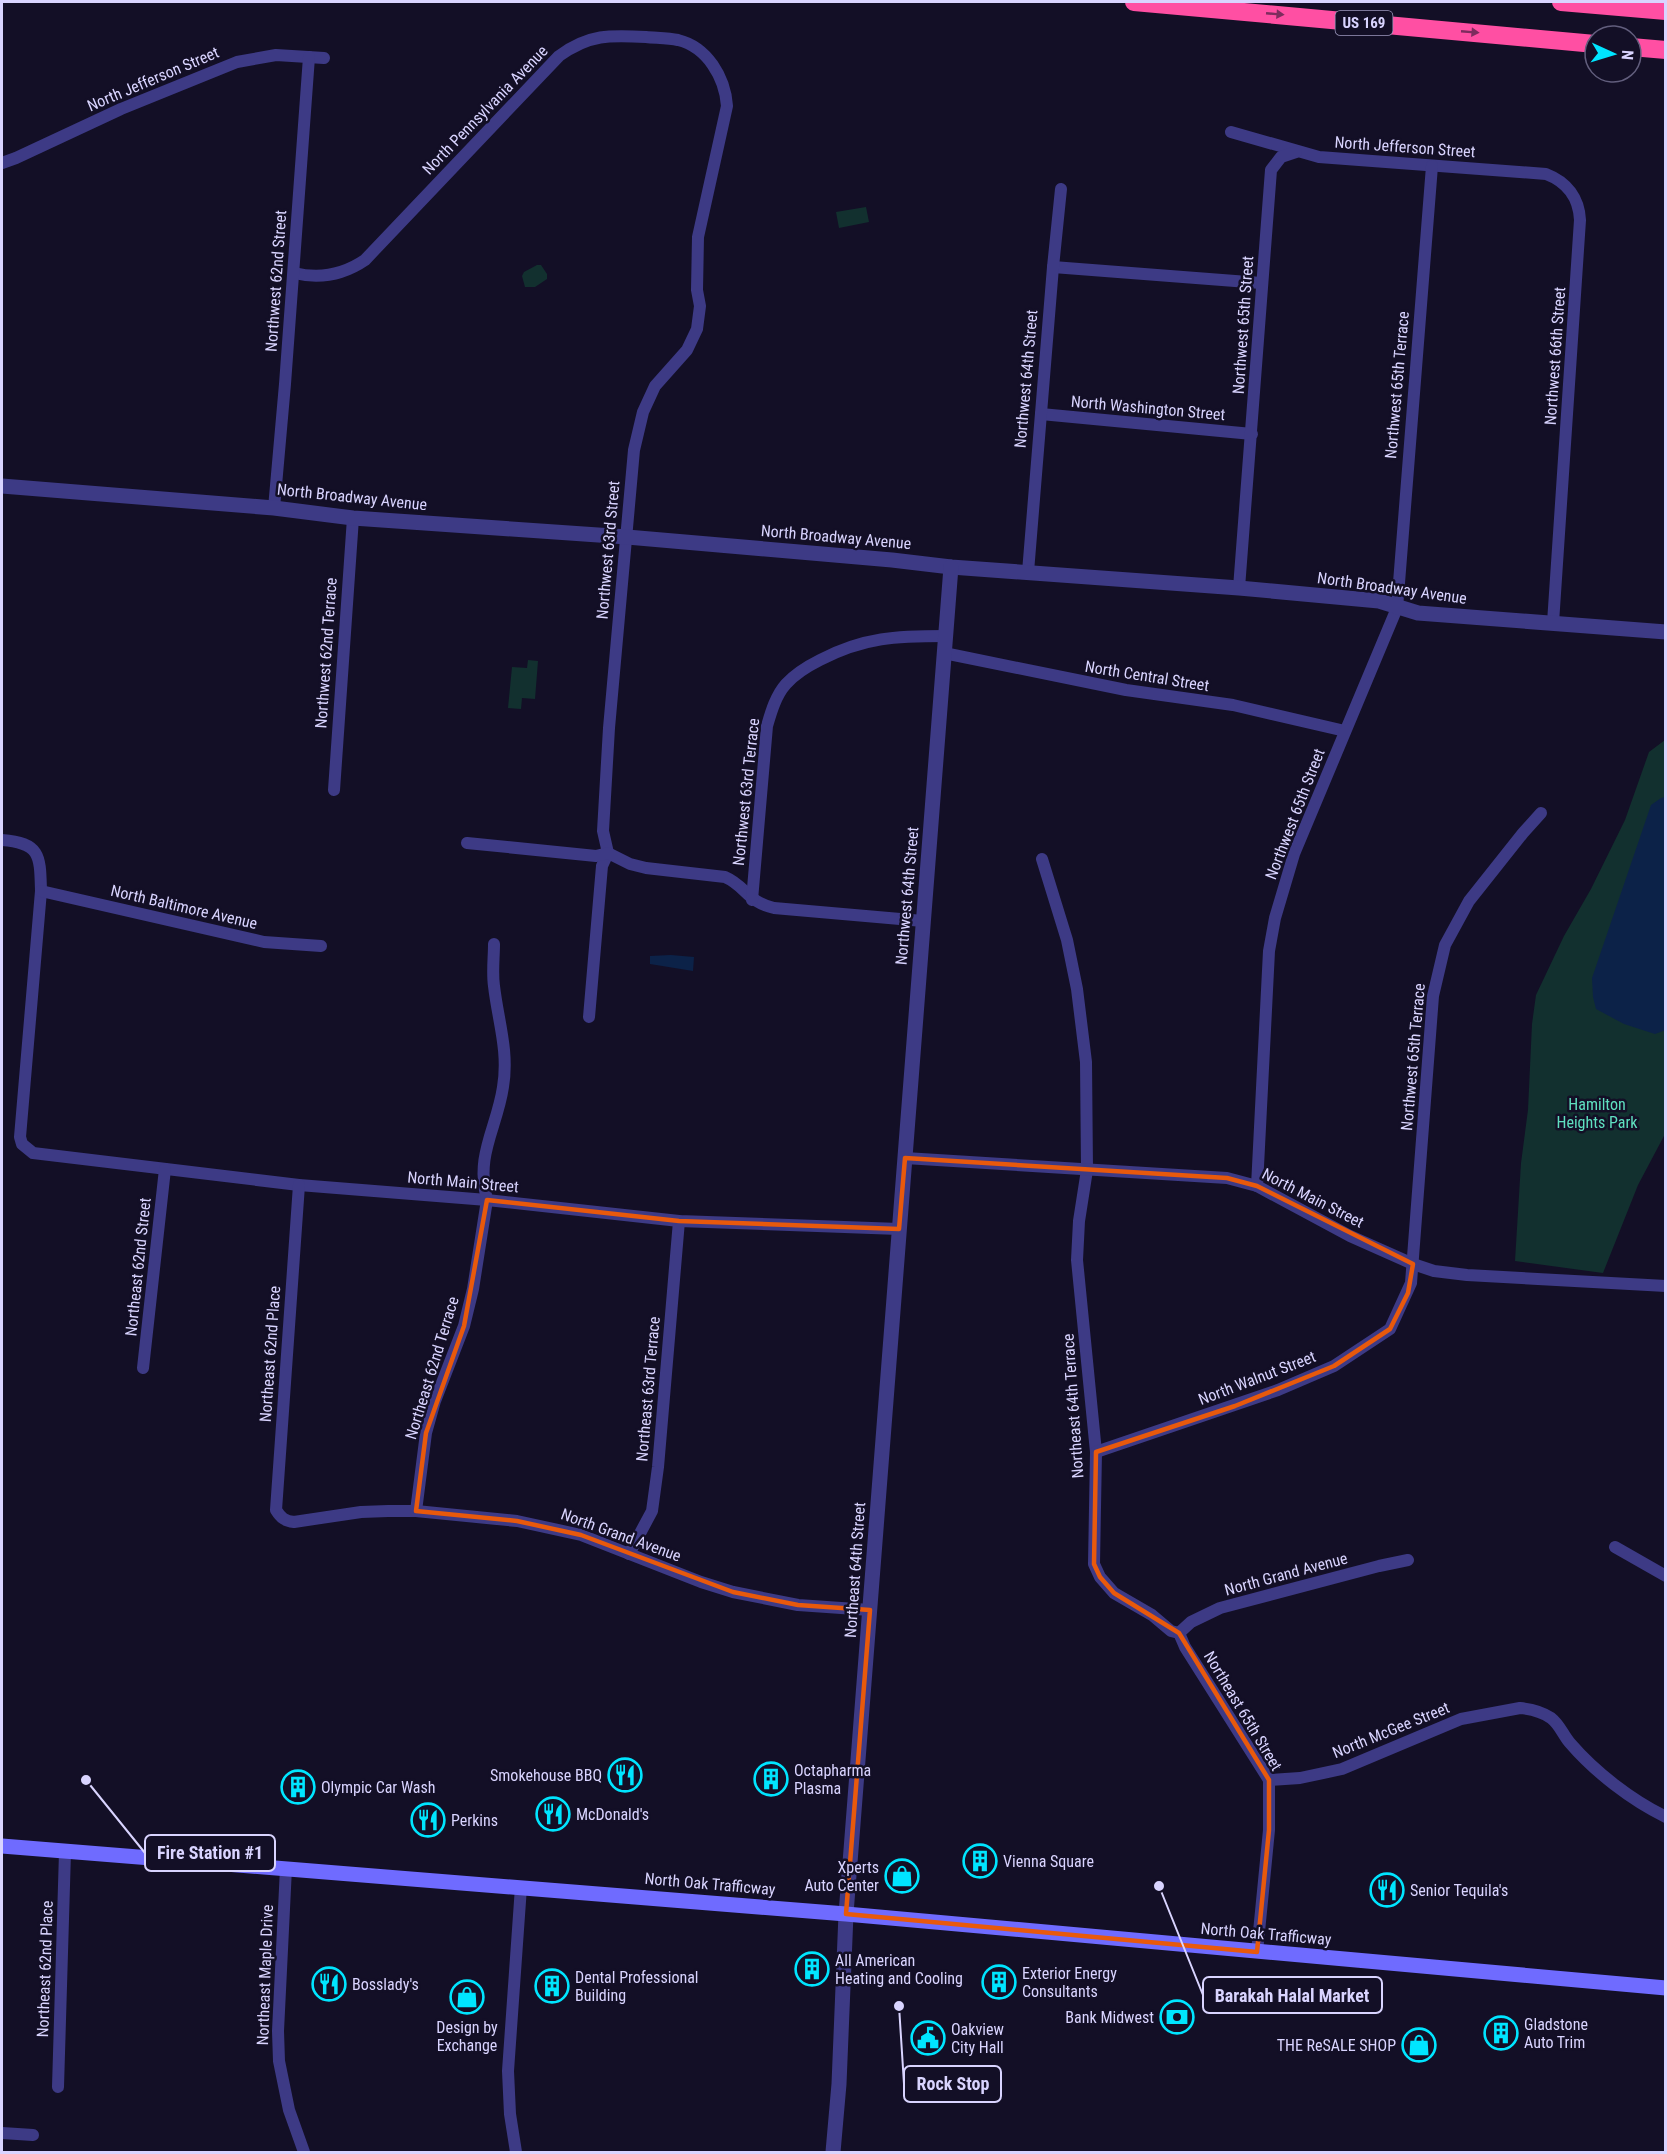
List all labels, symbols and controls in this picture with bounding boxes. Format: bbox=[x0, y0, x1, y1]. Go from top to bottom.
one-way arrow bbox=[1266, 10, 1285, 19]
road number: US 169 bbox=[1336, 11, 1392, 35]
north arrow bbox=[1583, 24, 1643, 84]
one-way arrow bbox=[1460, 27, 1479, 37]
street label: North Pennsylvania Avenue bbox=[418, 42, 552, 178]
street label: North Jefferson Street bbox=[84, 43, 222, 115]
text: N bbox=[1618, 49, 1637, 61]
street label: North Jefferson Street bbox=[1334, 133, 1476, 161]
street label: Northwest 62nd Street bbox=[262, 209, 290, 352]
street label: Northwest 65th Street bbox=[1229, 255, 1257, 395]
street label: Northwest 66th Street bbox=[1541, 286, 1569, 426]
street label: Northwest 64th Street bbox=[1010, 309, 1042, 449]
street label: Northwest 65th Terrace bbox=[1381, 310, 1413, 460]
street label: North Washington Street bbox=[1070, 392, 1226, 424]
street label: North Broadway Avenue bbox=[276, 480, 428, 514]
street label: Northwest 63rd Street bbox=[592, 480, 624, 620]
street label: North Broadway Avenue bbox=[760, 521, 912, 553]
street label: North Broadway Avenue bbox=[1316, 568, 1468, 608]
street label: Northwest 62nd Terrace bbox=[311, 577, 341, 729]
street label: North Central Street bbox=[1084, 657, 1211, 695]
street label: Northwest 63rd Terrace bbox=[729, 717, 763, 867]
street label: Northwest 65th Street bbox=[1261, 746, 1329, 882]
street label: Northwest 64th Street bbox=[891, 826, 923, 966]
street label: North Baltimore Avenue bbox=[109, 881, 259, 933]
street label: Northwest 65th Terrace bbox=[1397, 982, 1429, 1132]
park label: Hamilton Heights Park bbox=[1557, 1095, 1638, 1132]
street label: North Main Street bbox=[1259, 1164, 1367, 1232]
street label: North Main Street bbox=[407, 1168, 520, 1196]
street label: Northeast 62nd Street bbox=[121, 1197, 155, 1337]
street label: Northeast 62nd Place bbox=[256, 1285, 284, 1423]
street label: Northeast 62nd Terrace bbox=[401, 1294, 463, 1442]
street label: Northeast 63rd Terrace bbox=[632, 1316, 664, 1462]
street label: Northeast 64th Terrace bbox=[1058, 1333, 1088, 1479]
street label: North Walnut Street bbox=[1196, 1347, 1319, 1409]
street label: Northeast 64th Street bbox=[841, 1501, 869, 1638]
street label: North Grand Avenue bbox=[558, 1504, 684, 1566]
street label: North Grand Avenue bbox=[1222, 1548, 1350, 1600]
street label: Northeast 65th Street bbox=[1200, 1648, 1286, 1774]
street label: North McGee Street bbox=[1330, 1698, 1452, 1762]
restaurant icon: Smokehouse BBQ bbox=[607, 1757, 643, 1793]
building icon: Octapharma Plasma bbox=[753, 1761, 789, 1797]
place label: Octapharma Plasma bbox=[794, 1761, 871, 1798]
place label: Smokehouse BBQ bbox=[490, 1766, 602, 1785]
building icon: Olympic Car Wash bbox=[280, 1769, 316, 1805]
place label: Olympic Car Wash bbox=[321, 1778, 436, 1797]
restaurant icon: McDonald's bbox=[535, 1796, 571, 1832]
restaurant icon: Perkins bbox=[410, 1802, 446, 1838]
place label: McDonald's bbox=[576, 1805, 649, 1824]
place label: Perkins bbox=[451, 1811, 498, 1830]
callout: Fire Station #1 bbox=[145, 1835, 275, 1871]
text: Fire Station #1 bbox=[157, 1842, 263, 1863]
building icon: Vienna Square bbox=[962, 1843, 998, 1879]
place label: Vienna Square bbox=[1003, 1852, 1094, 1871]
place label: Xperts Auto Center bbox=[804, 1858, 879, 1895]
shop icon: Xperts Auto Center bbox=[884, 1858, 920, 1894]
street label: North Oak Trafficway bbox=[644, 1869, 776, 1899]
restaurant icon: Senior Tequila's bbox=[1369, 1872, 1405, 1908]
place label: Senior Tequila's bbox=[1410, 1881, 1508, 1900]
street label: Northeast 62nd Place bbox=[33, 1900, 57, 2038]
street label: Northeast Maple Drive bbox=[253, 1904, 277, 2046]
street label: North Oak Trafficway bbox=[1200, 1919, 1332, 1949]
building icon: All American Heating and Cooling bbox=[794, 1951, 830, 1987]
place label: All American Heating and Cooling bbox=[835, 1951, 963, 1988]
building icon: Exterior Energy Consultants bbox=[981, 1964, 1017, 2000]
place label: Exterior Energy Consultants bbox=[1022, 1964, 1117, 2001]
restaurant icon: Bosslady's bbox=[311, 1966, 347, 2002]
building icon: Dental Professional Building bbox=[534, 1968, 570, 2004]
place label: Dental Professional Building bbox=[575, 1968, 699, 2005]
place label: Bosslady's bbox=[352, 1975, 419, 1994]
callout: Barakah Halal Market bbox=[1203, 1977, 1382, 2013]
shop icon: Design by Exchange bbox=[449, 1979, 485, 2015]
text: Barakah Halal Market bbox=[1215, 1985, 1370, 2006]
bank icon: Bank Midwest bbox=[1159, 1999, 1195, 2035]
place label: Bank Midwest bbox=[1065, 2008, 1154, 2027]
building icon: Gladstone Auto Trim bbox=[1483, 2015, 1519, 2051]
place label: Gladstone Auto Trim bbox=[1524, 2015, 1588, 2052]
place label: Design by Exchange bbox=[436, 2018, 498, 2055]
public building icon: Oakview City Hall bbox=[910, 2020, 946, 2056]
place label: Oakview City Hall bbox=[951, 2020, 1004, 2057]
shop icon: THE ReSALE SHOP bbox=[1401, 2027, 1437, 2063]
place label: THE ReSALE SHOP bbox=[1277, 2036, 1396, 2055]
callout: Rock Stop bbox=[904, 2066, 1001, 2102]
text: Rock Stop bbox=[917, 2073, 989, 2094]

